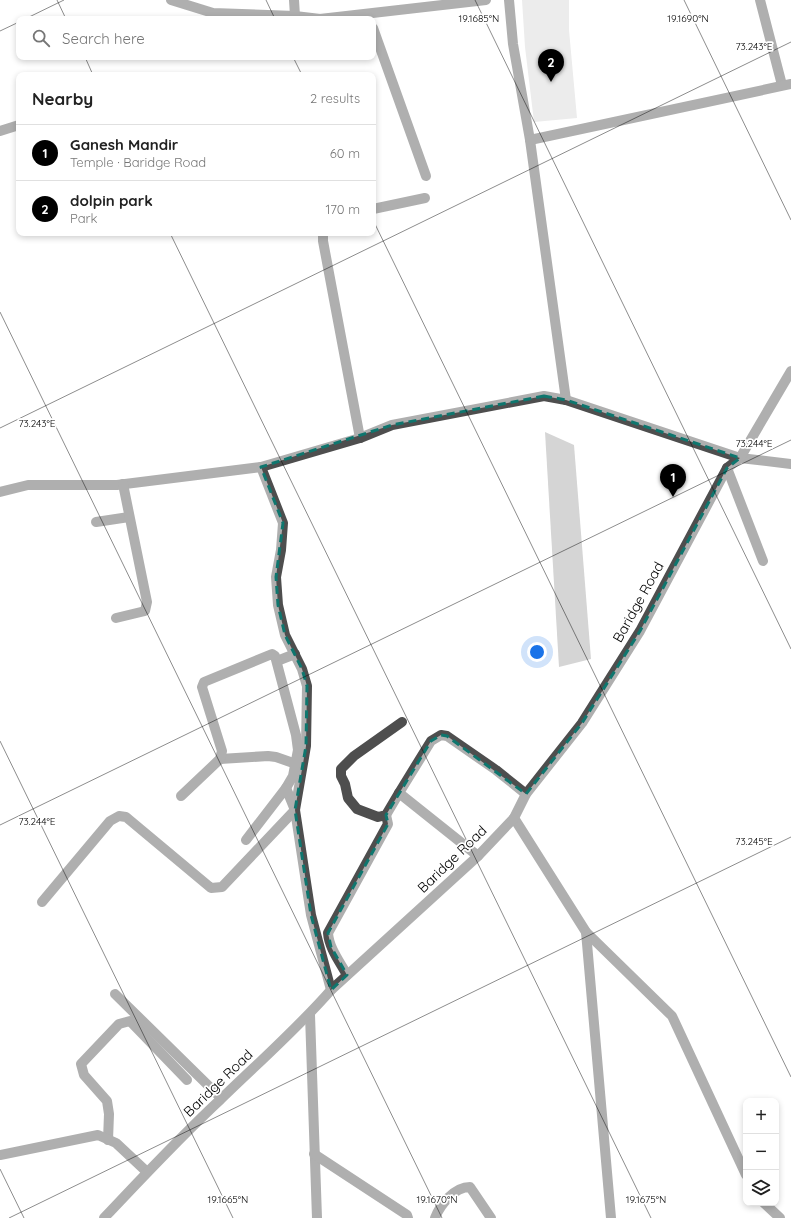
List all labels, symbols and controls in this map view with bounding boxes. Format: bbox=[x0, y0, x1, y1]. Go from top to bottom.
text: 19.1685°N bbox=[459, 12, 499, 25]
text: 19.1690°N bbox=[667, 12, 709, 25]
search box bbox=[16, 16, 376, 60]
icon: search bbox=[30, 27, 52, 49]
text: Search here bbox=[62, 29, 145, 48]
text: 73.243°E bbox=[735, 40, 773, 53]
pin: 2 bbox=[538, 49, 564, 82]
text: Nearby bbox=[32, 88, 93, 109]
text: 2 results bbox=[310, 90, 360, 106]
text: Ganesh Mandir bbox=[70, 135, 178, 154]
text: 1 bbox=[42, 145, 48, 161]
text: 60 m bbox=[330, 145, 360, 161]
text: Temple · Baridge Road bbox=[70, 154, 206, 170]
text: dolpin park bbox=[70, 191, 153, 210]
text: 2 bbox=[41, 201, 49, 217]
text: 170 m bbox=[325, 201, 360, 217]
text: Park bbox=[70, 210, 98, 226]
text: 73.243°E bbox=[18, 417, 56, 430]
text: 73.244°E bbox=[735, 437, 773, 450]
pin: 1 bbox=[660, 464, 686, 497]
street label: Baridge Road bbox=[608, 559, 668, 645]
your location bbox=[527, 642, 547, 662]
text: 73.244°E bbox=[18, 815, 56, 828]
street label: Baridge Road bbox=[414, 821, 490, 897]
text: 73.245°E bbox=[735, 835, 773, 848]
street label: Baridge Road bbox=[180, 1045, 256, 1121]
map controls bbox=[743, 1098, 779, 1206]
button: + bbox=[743, 1098, 779, 1134]
button: − bbox=[743, 1134, 779, 1170]
button: layers bbox=[743, 1170, 779, 1206]
text: 19.1665°N bbox=[208, 1193, 248, 1206]
text: 19.1670°N bbox=[416, 1193, 458, 1206]
text: 19.1675°N bbox=[626, 1193, 666, 1206]

